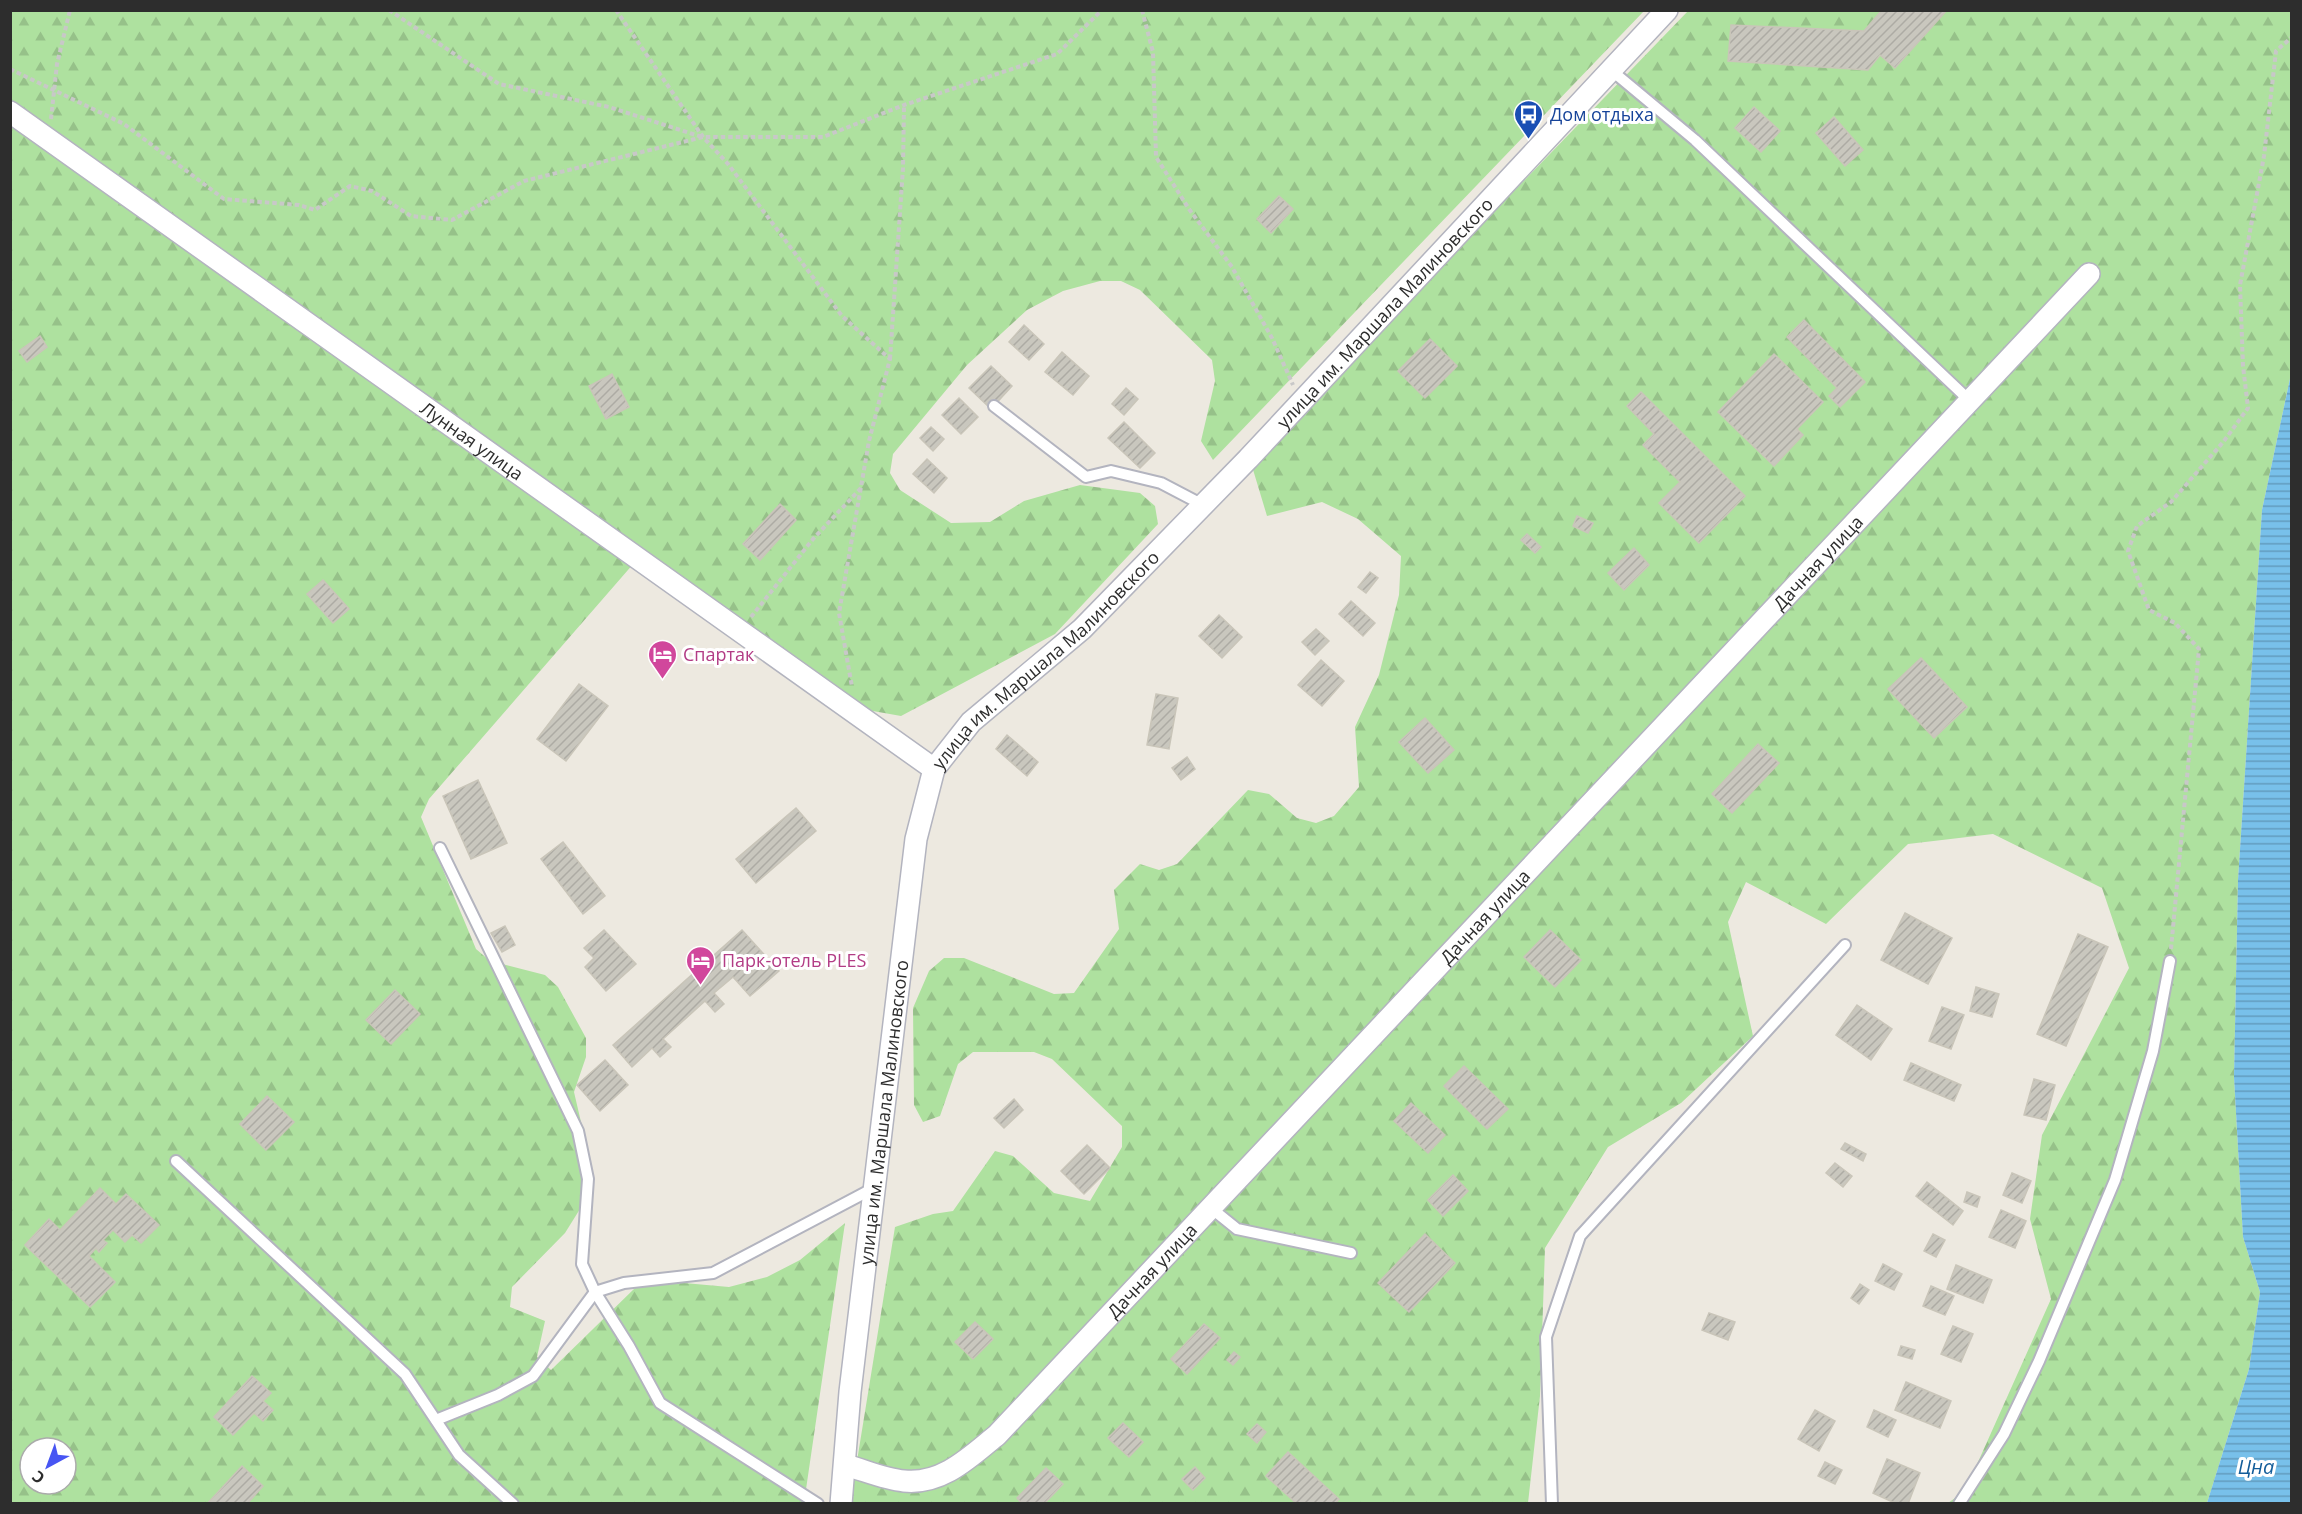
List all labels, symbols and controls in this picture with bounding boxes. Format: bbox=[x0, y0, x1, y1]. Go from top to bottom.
bus stop icon: Дом отдыха bbox=[1513, 98, 1545, 140]
place label: Дом отдыха bbox=[1550, 102, 1654, 126]
street label: улица им. Маршала Малиновского bbox=[1271, 192, 1498, 433]
street label: Лунная улица bbox=[416, 396, 528, 485]
street label: Дачная улица bbox=[1767, 510, 1868, 615]
street label: улица им. Маршала Малиновского bbox=[926, 545, 1164, 774]
hotel icon: Спартак bbox=[646, 638, 678, 680]
place label: Спартак bbox=[683, 642, 755, 666]
street label: Дачная улица bbox=[1434, 864, 1535, 969]
hotel icon: Парк-отель PLES bbox=[685, 944, 717, 986]
place label: Парк-отель PLES bbox=[722, 948, 866, 972]
street label: улица им. Маршала Малиновского bbox=[853, 958, 913, 1266]
street label: Дачная улица bbox=[1101, 1218, 1202, 1323]
north arrow bbox=[18, 1436, 78, 1496]
water label: Цна bbox=[2238, 1453, 2274, 1480]
text: С bbox=[27, 1466, 49, 1489]

